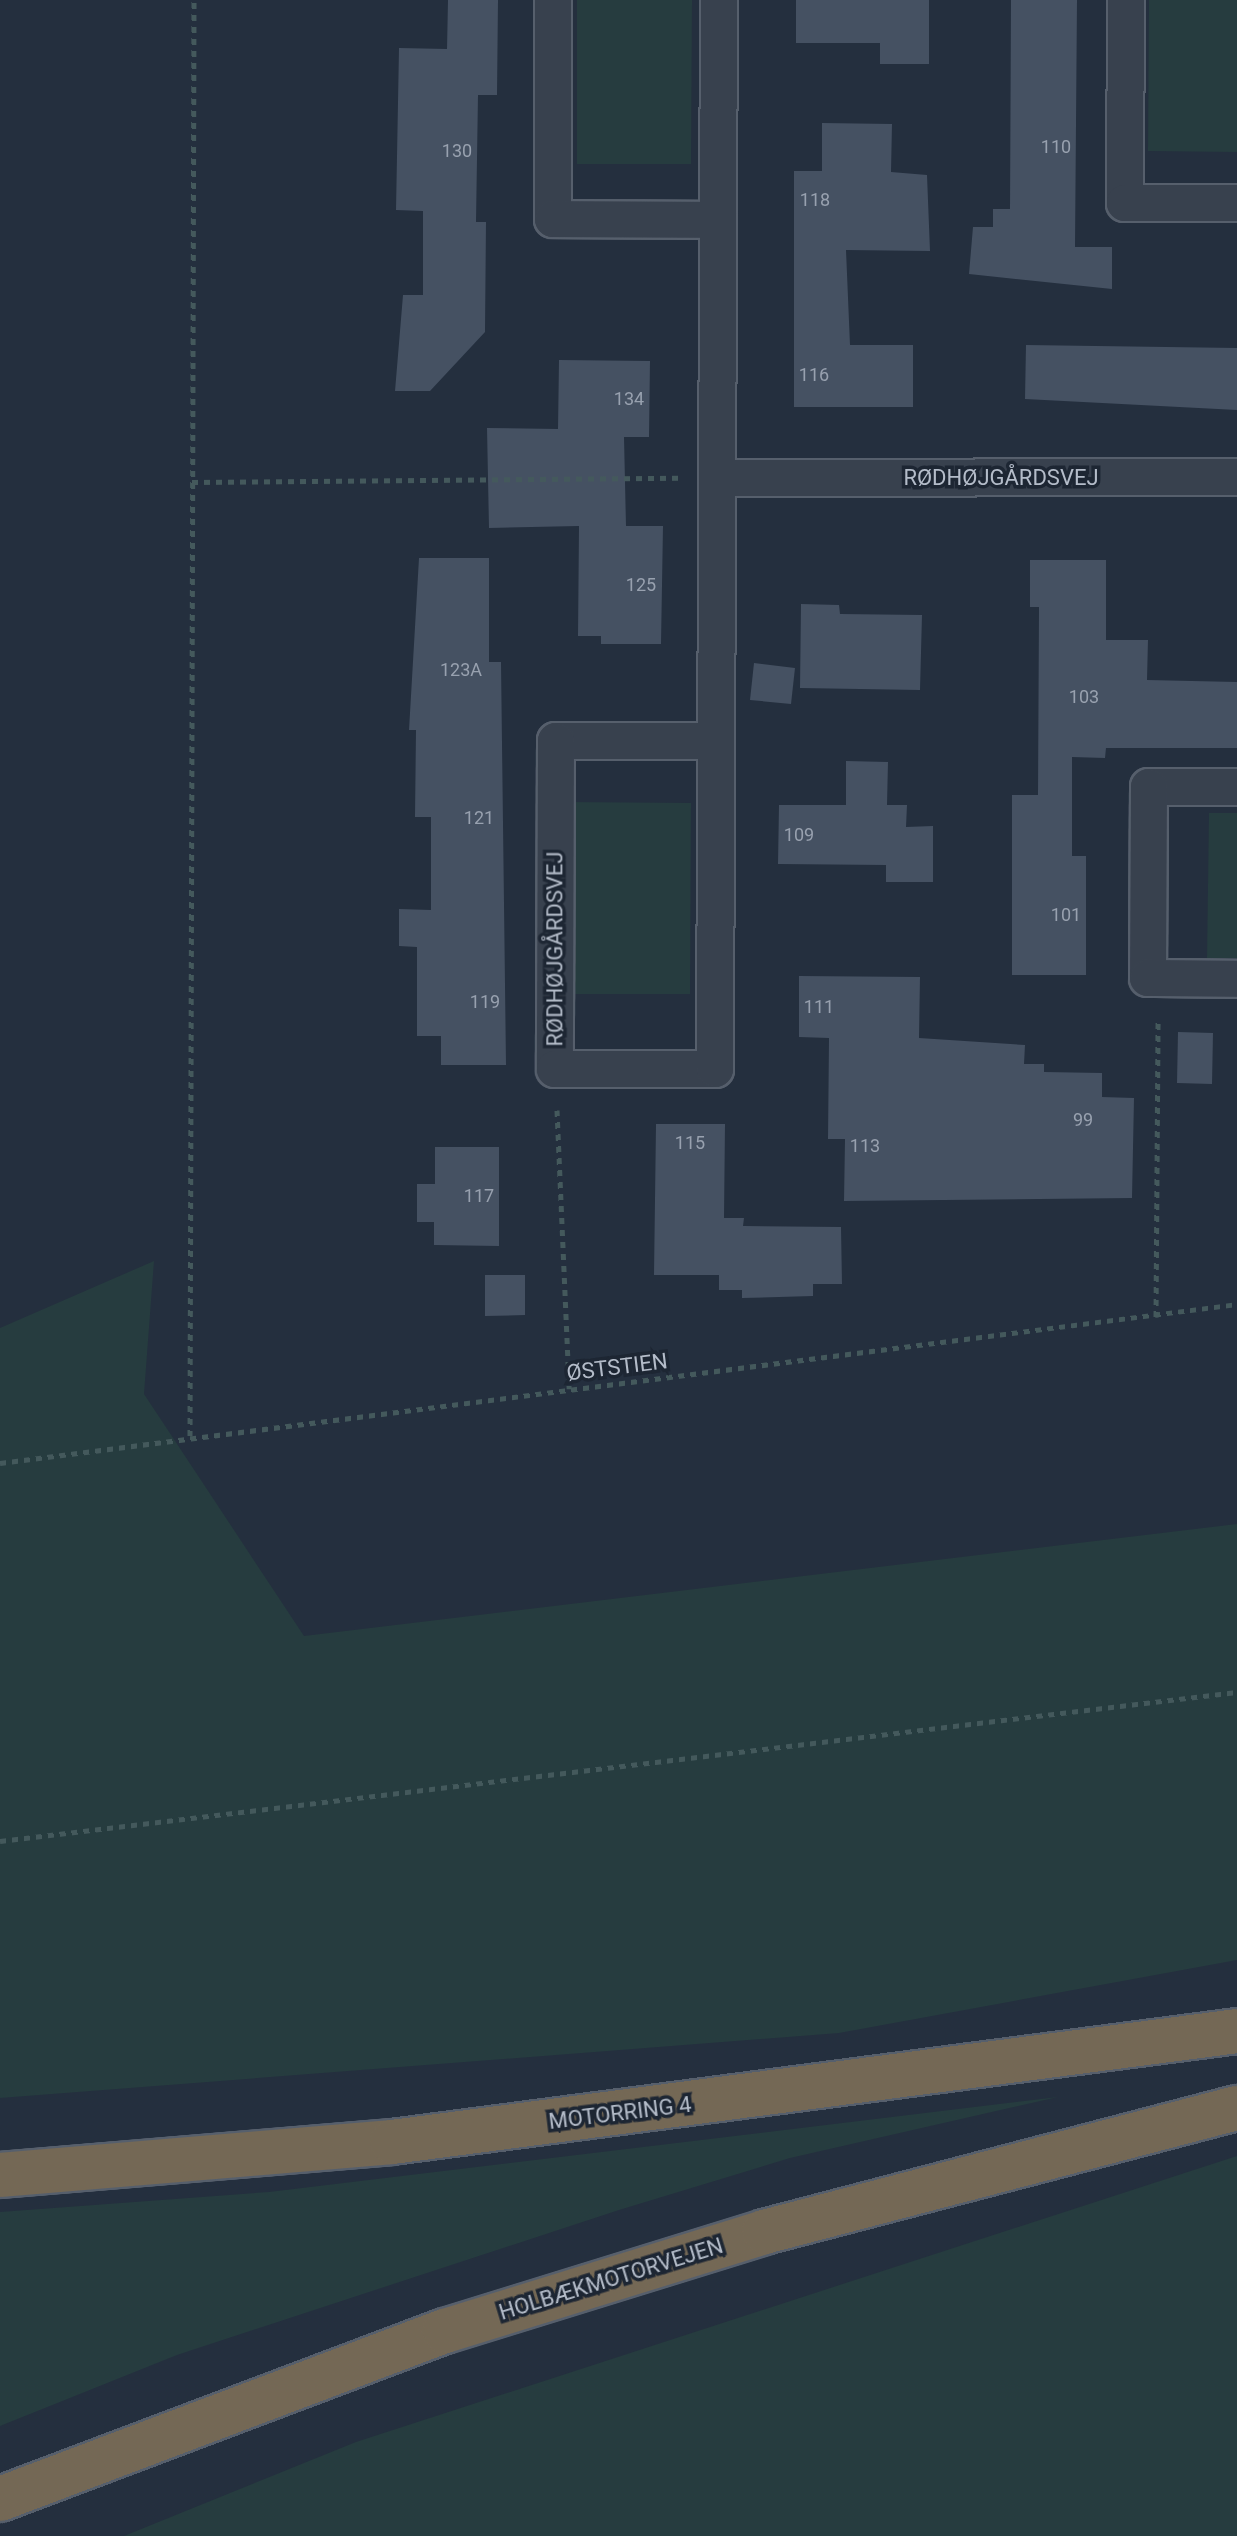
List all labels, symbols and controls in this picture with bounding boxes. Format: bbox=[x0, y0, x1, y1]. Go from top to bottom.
house number: 110 bbox=[1041, 136, 1071, 158]
house number: 130 bbox=[442, 140, 472, 162]
house number: 118 bbox=[800, 189, 830, 211]
house number: 116 bbox=[799, 364, 829, 386]
house number: 134 bbox=[614, 388, 644, 410]
street label: RØDHØJGÅRDSVEJ bbox=[903, 465, 1099, 491]
house number: 125 bbox=[626, 574, 656, 596]
house number: 123A bbox=[440, 659, 482, 681]
house number: 103 bbox=[1069, 686, 1099, 708]
house number: 121 bbox=[464, 807, 494, 829]
house number: 109 bbox=[784, 824, 814, 846]
street label: RØDHØJGÅRDSVEJ bbox=[542, 851, 568, 1047]
house number: 101 bbox=[1051, 904, 1081, 926]
house number: 119 bbox=[470, 991, 500, 1013]
house number: 111 bbox=[804, 996, 834, 1018]
house number: 99 bbox=[1073, 1109, 1093, 1131]
house number: 115 bbox=[675, 1132, 705, 1154]
house number: 113 bbox=[850, 1135, 880, 1157]
house number: 117 bbox=[464, 1185, 494, 1207]
street label: ØSTSTIEN bbox=[565, 1348, 669, 1386]
street label: MOTORRING 4 bbox=[547, 2091, 693, 2135]
street label: HOLBÆKMOTORVEJEN bbox=[496, 2232, 726, 2326]

